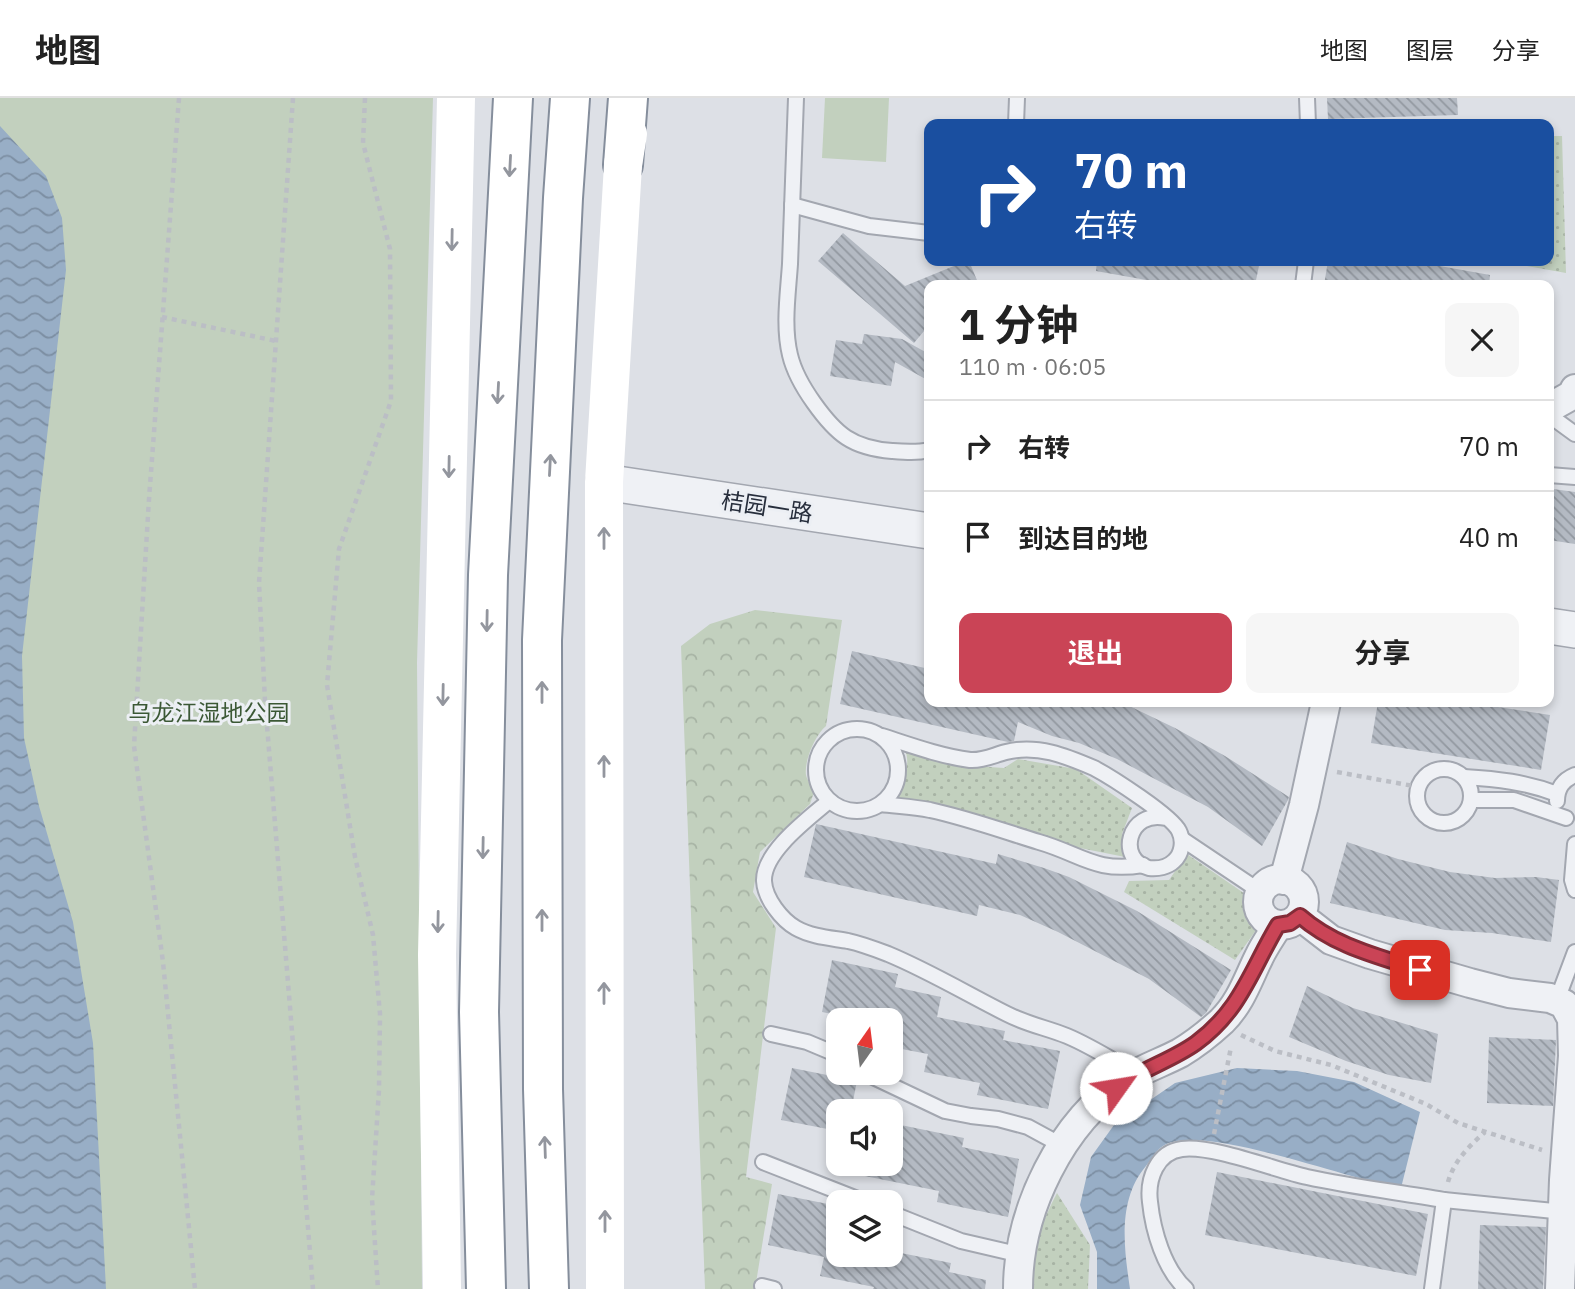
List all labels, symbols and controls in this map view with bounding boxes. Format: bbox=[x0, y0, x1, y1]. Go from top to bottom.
text: 地图 bbox=[35, 28, 101, 71]
text: 地图 bbox=[1320, 34, 1368, 66]
text: 图层 bbox=[1406, 34, 1454, 66]
text: 分享 bbox=[1492, 34, 1540, 66]
text: 70 m bbox=[1074, 138, 1188, 201]
icon: right bbox=[959, 147, 1050, 238]
one-way arrow bbox=[503, 154, 516, 177]
text: 右转 bbox=[1074, 204, 1138, 246]
one-way arrow bbox=[446, 228, 459, 251]
text: 1 分钟 bbox=[959, 297, 1078, 352]
button: close bbox=[1445, 303, 1519, 377]
text: 110 m · 06:05 bbox=[959, 351, 1106, 381]
one-way arrow bbox=[491, 382, 504, 405]
icon: right bbox=[959, 427, 997, 465]
text: 70 m bbox=[1459, 429, 1519, 463]
text: 右转 bbox=[1018, 430, 1070, 464]
one-way arrow bbox=[544, 454, 557, 477]
one-way arrow bbox=[442, 455, 455, 478]
street label: 桔园一路 bbox=[719, 484, 815, 528]
icon: arrive bbox=[959, 518, 997, 556]
text: 40 m bbox=[1459, 520, 1519, 554]
text: 到达目的地 bbox=[1018, 521, 1148, 555]
one-way arrow bbox=[597, 527, 611, 550]
one-way arrow bbox=[481, 609, 494, 632]
button: 退出 bbox=[959, 613, 1232, 693]
button: 分享 bbox=[1246, 613, 1519, 693]
one-way arrow bbox=[535, 681, 549, 704]
one-way arrow bbox=[437, 683, 450, 706]
park label: 乌龙江湿地公园 bbox=[129, 697, 290, 727]
one-way arrow bbox=[597, 755, 611, 778]
one-way arrow bbox=[476, 836, 490, 859]
one-way arrow bbox=[535, 909, 549, 932]
one-way arrow bbox=[431, 910, 444, 933]
pin bbox=[1390, 940, 1450, 1000]
icon: arrive bbox=[1401, 951, 1439, 989]
one-way arrow bbox=[597, 982, 611, 1005]
north arrow bbox=[826, 1008, 903, 1085]
map controls bbox=[826, 1008, 903, 1267]
position arrow bbox=[1079, 1051, 1153, 1125]
button: sound bbox=[826, 1099, 903, 1176]
one-way arrow bbox=[538, 1136, 551, 1159]
button: layers bbox=[826, 1190, 903, 1267]
one-way arrow bbox=[598, 1210, 612, 1233]

